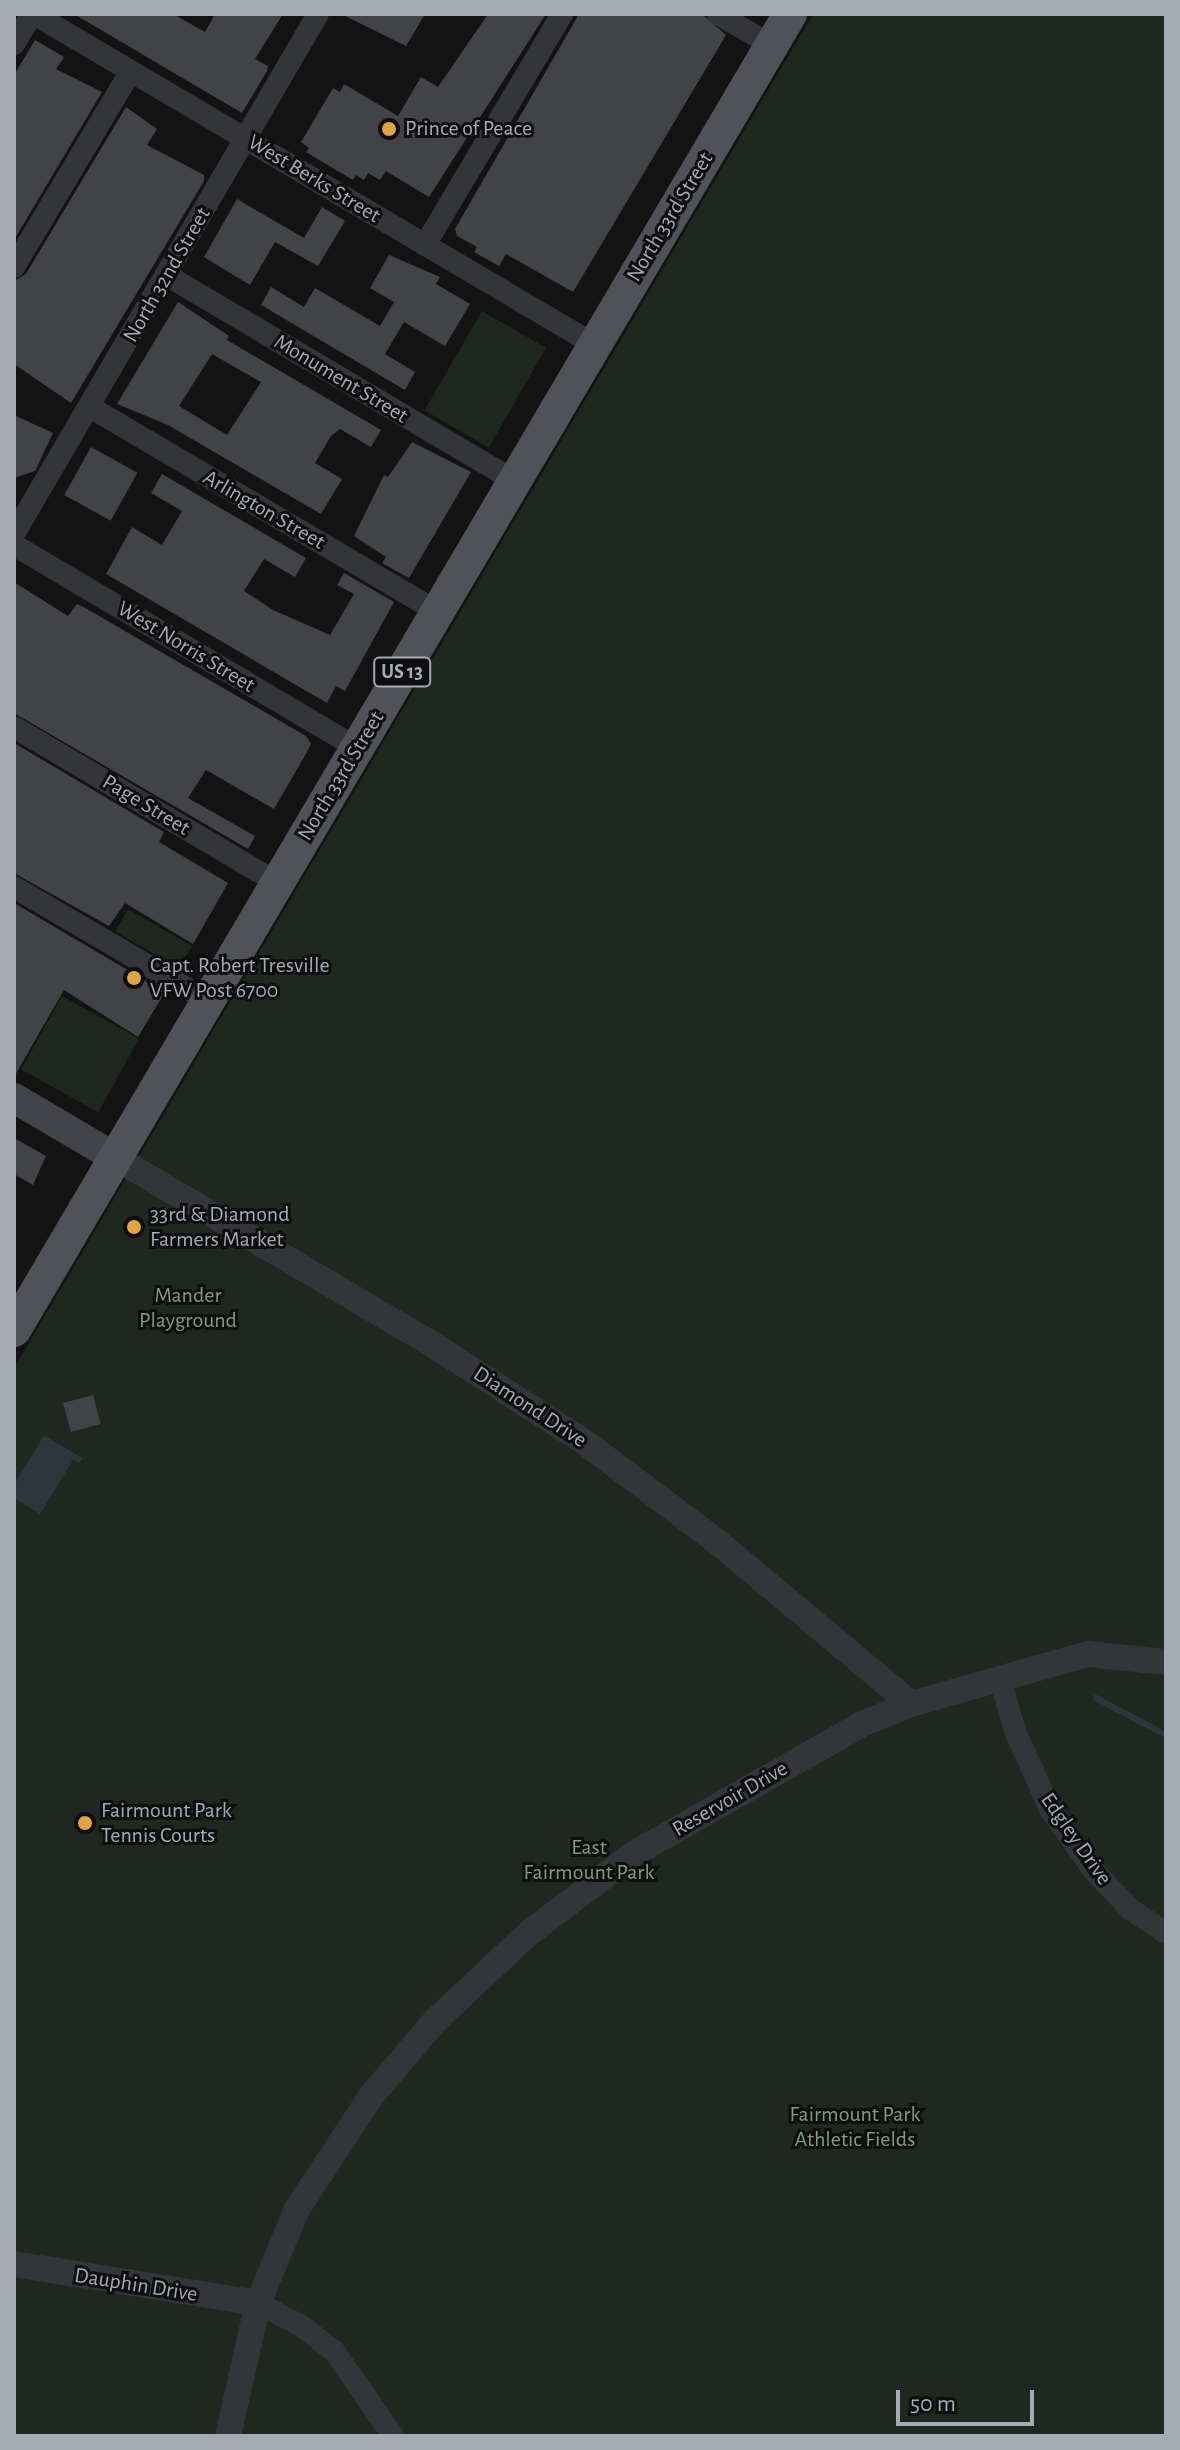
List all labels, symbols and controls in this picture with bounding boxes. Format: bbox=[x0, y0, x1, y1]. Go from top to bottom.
place label: Prince of Peace bbox=[405, 116, 532, 142]
marker: Prince of Peace bbox=[380, 120, 398, 138]
street label: West Berks Street bbox=[243, 129, 385, 229]
street label: North 33rd Street bbox=[621, 147, 719, 287]
street label: North 32nd Street bbox=[118, 203, 216, 347]
street label: Monument Street bbox=[269, 329, 413, 429]
street label: Arlington Street bbox=[198, 464, 330, 556]
street label: West Norris Street bbox=[112, 596, 260, 698]
road number: US 13 bbox=[372, 656, 432, 688]
street label: North 33rd Street bbox=[292, 706, 390, 846]
street label: Page Street bbox=[97, 769, 195, 841]
place label: Capt. Robert Tresville VFW Post 6700 bbox=[150, 952, 330, 1004]
marker: Capt. Robert Tresville VFW Post 6700 bbox=[125, 969, 143, 987]
place label: 33rd & Diamond Farmers Market bbox=[150, 1201, 290, 1252]
marker: 33rd & Diamond Farmers Market bbox=[125, 1218, 143, 1236]
park label: Mander Playground bbox=[139, 1282, 237, 1334]
street label: Diamond Drive bbox=[468, 1361, 592, 1453]
street label: Reservoir Drive bbox=[668, 1755, 792, 1843]
street label: Edgley Drive bbox=[1035, 1788, 1117, 1890]
place label: Fairmount Park Tennis Courts bbox=[101, 1797, 232, 1848]
marker: Fairmount Park Tennis Courts bbox=[76, 1814, 94, 1832]
park label: East Fairmount Park bbox=[524, 1834, 654, 1886]
park label: Fairmount Park Athletic Fields bbox=[790, 2101, 920, 2152]
street label: Dauphin Drive bbox=[73, 2262, 199, 2308]
scale bar bbox=[900, 2374, 1038, 2424]
text: 50 m bbox=[910, 2392, 956, 2416]

